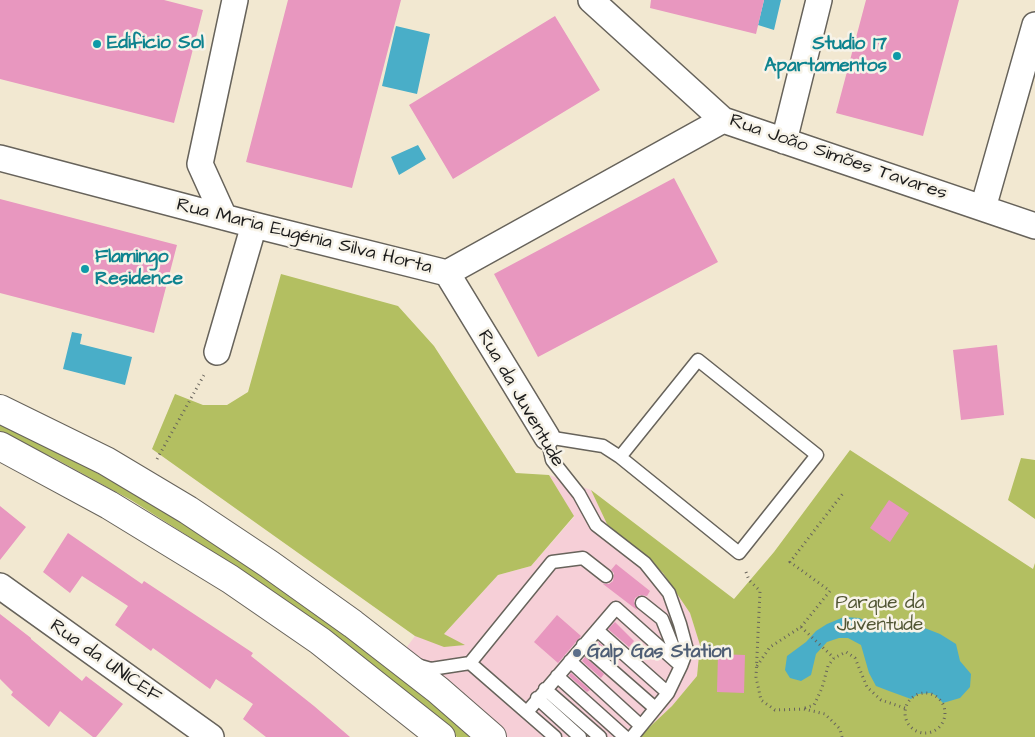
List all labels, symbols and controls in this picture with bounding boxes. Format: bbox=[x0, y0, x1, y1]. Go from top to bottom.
place label: Edificio Sol bbox=[107, 33, 204, 55]
place label: Studio 17 Apartamentos bbox=[764, 34, 887, 78]
marker: Edificio Sol bbox=[91, 38, 103, 50]
marker: Studio 17 Apartamentos bbox=[891, 50, 903, 62]
street label: Rua João Simões Tavares bbox=[726, 110, 950, 206]
street label: Rua Maria Eugénia Silva Horta bbox=[174, 194, 434, 280]
place label: Flamingo Residence bbox=[95, 247, 183, 291]
marker: Flamingo Residence bbox=[79, 263, 91, 275]
street label: Rua da Juventude bbox=[472, 327, 568, 471]
park label: Parque da Juventude bbox=[836, 593, 924, 637]
street label: Rua da UNICEF bbox=[45, 615, 165, 709]
place label: Galp Gas Station bbox=[587, 642, 731, 664]
marker: Galp Gas Station bbox=[571, 647, 583, 659]

